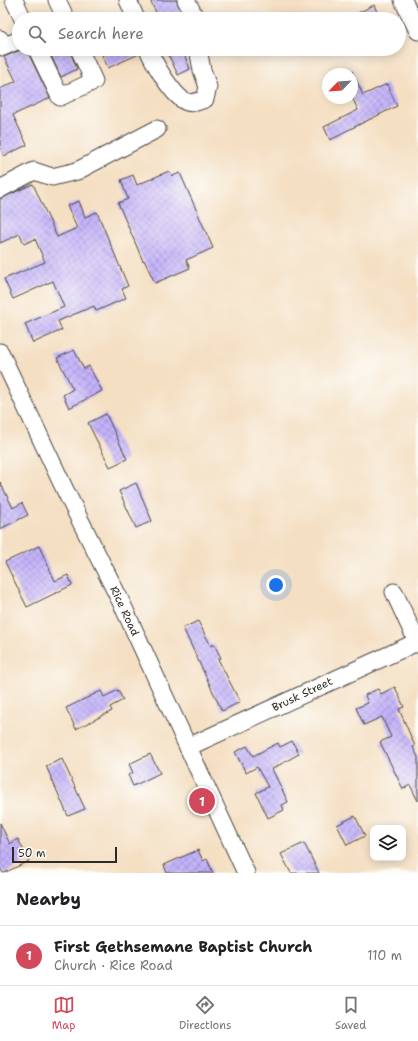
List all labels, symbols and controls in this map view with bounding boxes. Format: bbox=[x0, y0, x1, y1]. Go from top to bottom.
search box bbox=[12, 12, 406, 56]
icon: search bbox=[26, 23, 48, 45]
text: Search here bbox=[58, 24, 144, 44]
north arrow bbox=[322, 68, 358, 104]
your location bbox=[266, 575, 286, 595]
street label: Rice Road bbox=[106, 584, 143, 639]
street label: Brusk Street bbox=[269, 674, 335, 715]
pin: 1 bbox=[189, 786, 215, 816]
map controls bbox=[370, 825, 406, 861]
button: layers bbox=[370, 825, 406, 861]
scale bar bbox=[12, 845, 117, 864]
text: 50 m bbox=[18, 846, 46, 861]
text: Nearby bbox=[16, 888, 81, 910]
text: First Gethsemane Baptist Church bbox=[54, 937, 312, 957]
text: 1 bbox=[26, 947, 32, 964]
text: 110 m bbox=[367, 947, 402, 964]
text: Church · Rice Road bbox=[54, 957, 173, 974]
tab: Map bbox=[52, 994, 75, 1033]
tab: Directions bbox=[179, 994, 231, 1033]
tab: Saved bbox=[335, 994, 366, 1033]

